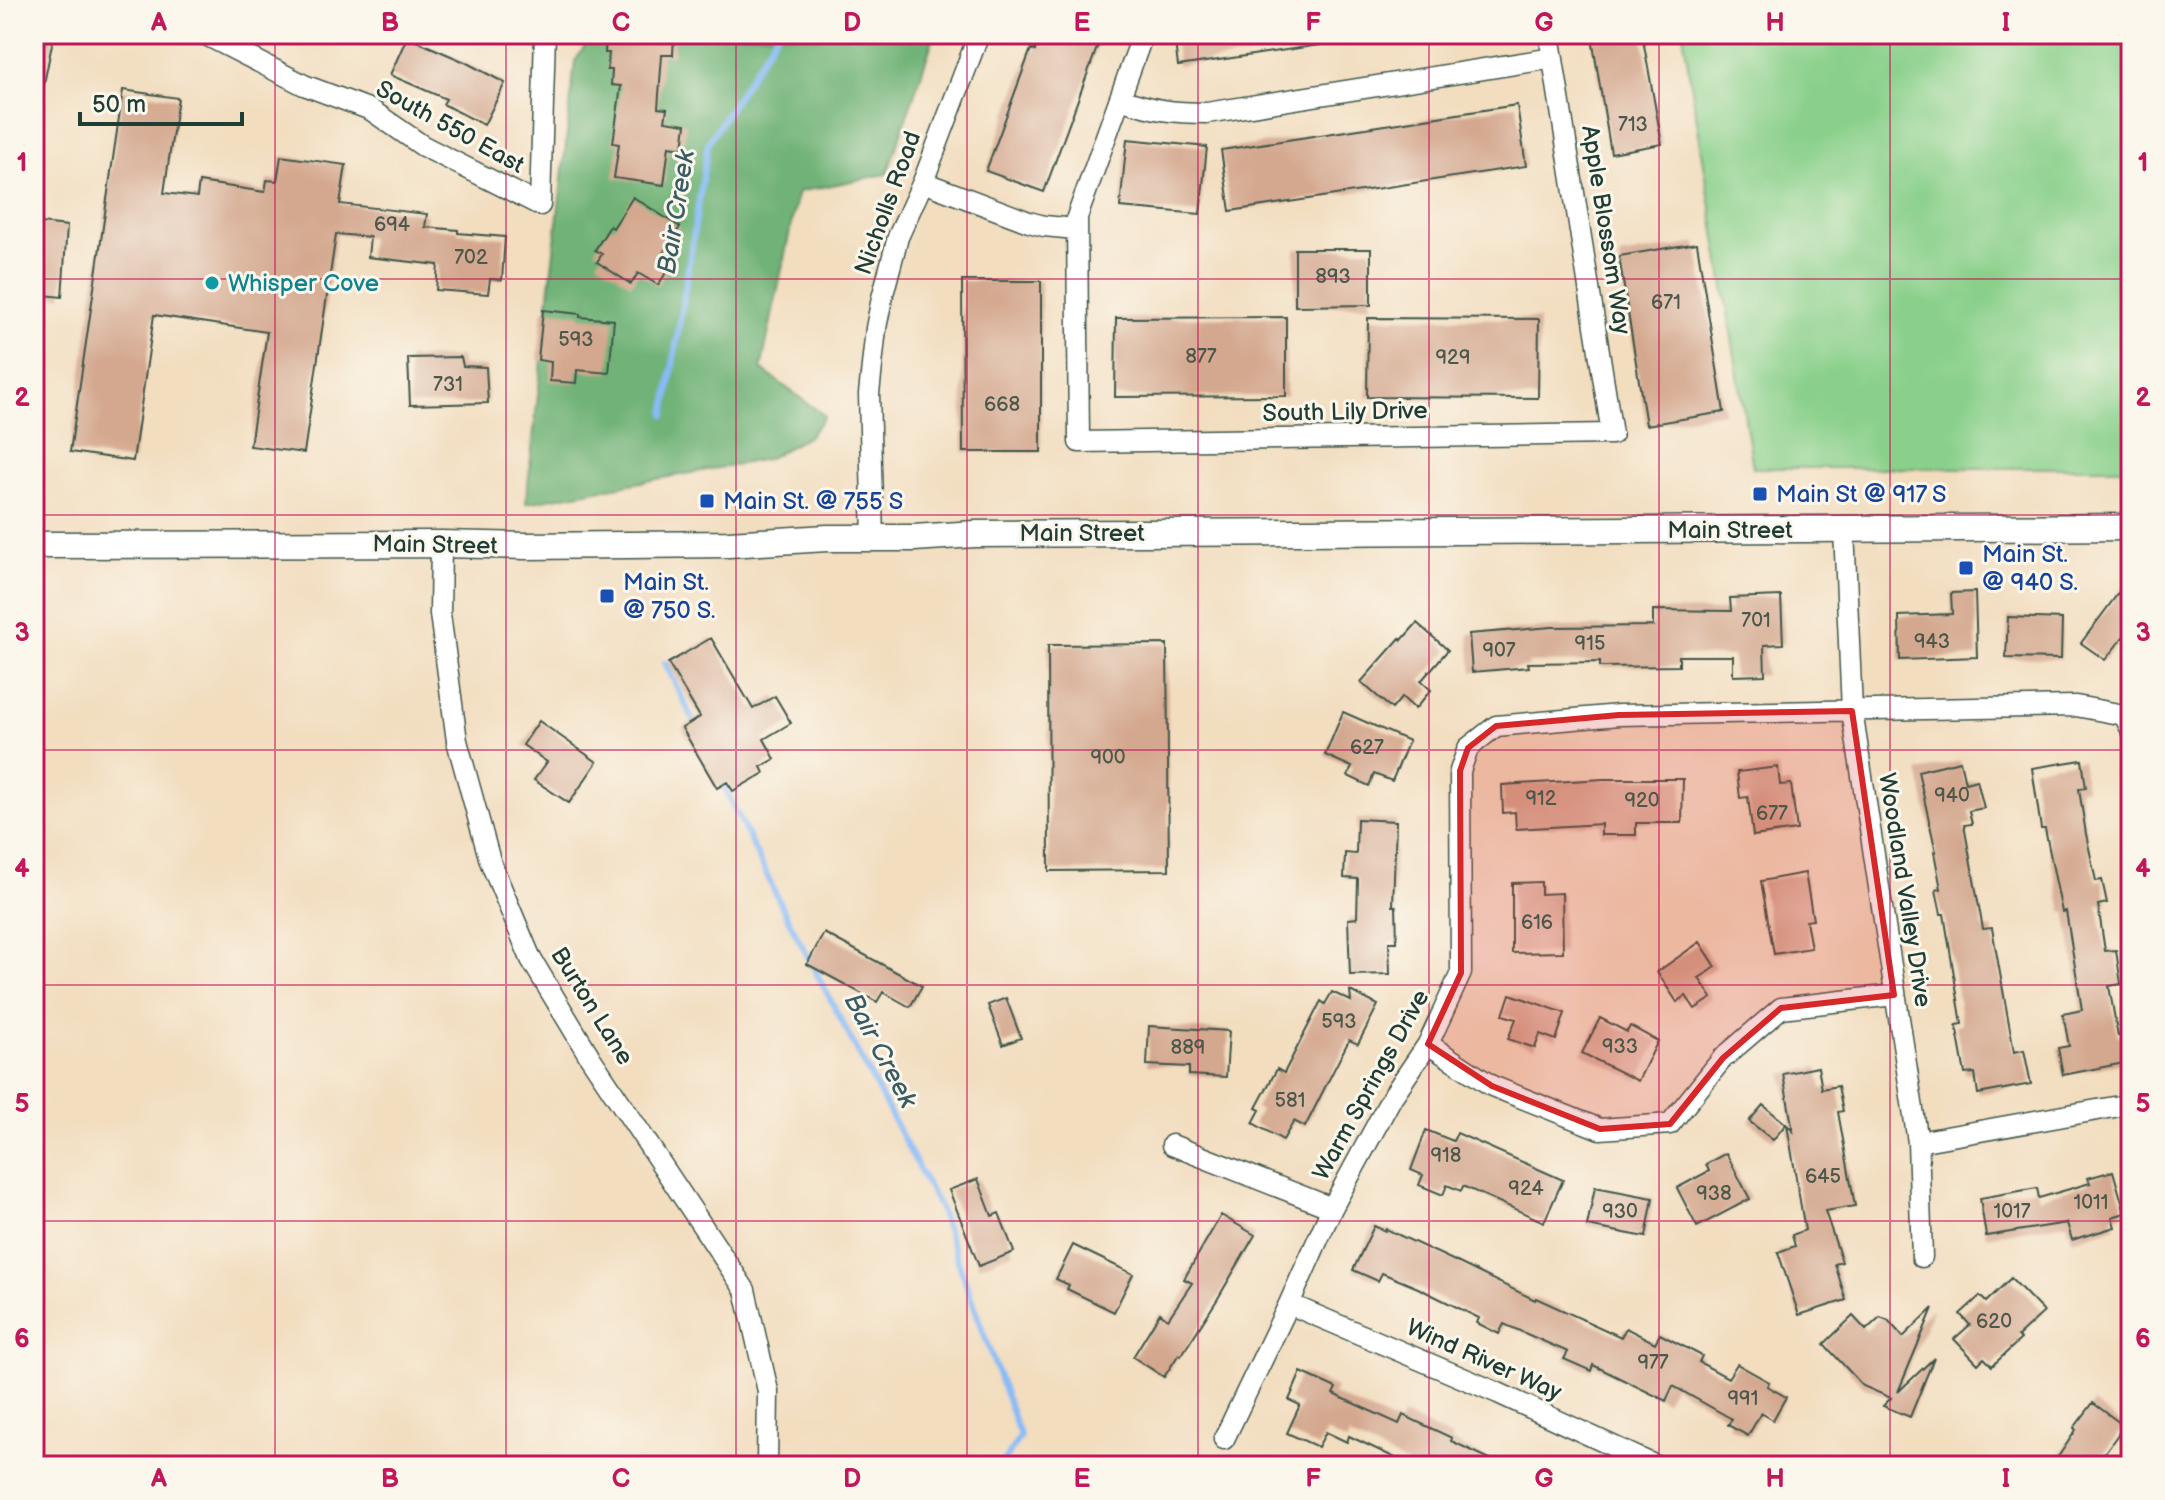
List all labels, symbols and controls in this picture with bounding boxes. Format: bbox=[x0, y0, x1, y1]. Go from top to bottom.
text: A bbox=[150, 8, 167, 39]
text: B bbox=[381, 8, 399, 39]
text: C bbox=[612, 8, 630, 39]
text: D bbox=[843, 8, 861, 39]
text: E bbox=[1074, 8, 1091, 39]
text: F bbox=[1305, 8, 1321, 39]
text: G bbox=[1534, 8, 1554, 39]
text: H bbox=[1765, 8, 1785, 39]
text: I bbox=[2002, 8, 2010, 39]
street label: South 550 East bbox=[371, 74, 530, 180]
scale bar bbox=[80, 76, 242, 126]
text: 50 m bbox=[92, 90, 146, 119]
house number: 713 bbox=[1618, 113, 1648, 137]
street label: Apple Blossom Way bbox=[1575, 123, 1637, 337]
street label: Nicholls Road bbox=[849, 127, 927, 279]
water label: Bair Creek bbox=[652, 147, 702, 276]
text: 1 bbox=[17, 148, 27, 179]
text: 1 bbox=[2138, 148, 2148, 179]
house number: 694 bbox=[374, 213, 410, 237]
house number: 702 bbox=[454, 246, 488, 270]
house number: 893 bbox=[1315, 265, 1351, 289]
place label: Whisper Cove bbox=[228, 269, 379, 298]
marker: Whisper Cove bbox=[203, 274, 221, 292]
house number: 671 bbox=[1651, 291, 1681, 315]
house number: 593 bbox=[558, 328, 594, 352]
house number: 877 bbox=[1185, 345, 1217, 369]
house number: 929 bbox=[1436, 346, 1470, 370]
house number: 731 bbox=[433, 373, 463, 397]
text: 2 bbox=[14, 383, 30, 414]
text: 2 bbox=[2135, 383, 2151, 414]
house number: 668 bbox=[984, 393, 1020, 417]
street label: South Lily Drive bbox=[1262, 396, 1428, 428]
place label: Main St @ 917 S bbox=[1776, 480, 1946, 509]
marker: Main St @ 917 S bbox=[1751, 485, 1769, 503]
place label: Main St. @ 755 S bbox=[723, 487, 903, 516]
marker: Main St. @ 755 S bbox=[698, 492, 716, 510]
street label: Main Street bbox=[1667, 516, 1793, 545]
street label: Main Street bbox=[1019, 519, 1145, 548]
street label: Main Street bbox=[372, 529, 499, 561]
place label: Main St. @ 940 S. bbox=[1982, 540, 2078, 597]
marker: Main St. @ 940 S. bbox=[1957, 559, 1975, 577]
place label: Main St. @ 750 S. bbox=[623, 568, 715, 625]
marker: Main St. @ 750 S. bbox=[598, 587, 616, 605]
house number: 701 bbox=[1741, 609, 1771, 633]
text: 3 bbox=[14, 618, 30, 649]
text: 3 bbox=[2135, 618, 2151, 649]
house number: 943 bbox=[1914, 630, 1950, 654]
house number: 915 bbox=[1575, 632, 1605, 656]
house number: 907 bbox=[1482, 639, 1516, 663]
house number: 627 bbox=[1350, 736, 1384, 760]
house number: 900 bbox=[1090, 746, 1126, 770]
street label: Woodland Valley Drive bbox=[1872, 771, 1938, 1009]
house number: 940 bbox=[1934, 784, 1970, 808]
house number: 912 bbox=[1525, 787, 1557, 811]
house number: 920 bbox=[1624, 789, 1660, 813]
house number: 677 bbox=[1756, 802, 1788, 826]
text: 4 bbox=[14, 854, 30, 885]
text: 4 bbox=[2135, 854, 2151, 885]
house number: 616 bbox=[1521, 911, 1553, 935]
street label: Burton Lane bbox=[544, 942, 640, 1070]
street label: Warm Springs Drive bbox=[1307, 985, 1435, 1185]
water label: Bair Creek bbox=[837, 988, 924, 1115]
house number: 593 bbox=[1321, 1010, 1357, 1034]
house number: 933 bbox=[1602, 1035, 1638, 1059]
house number: 889 bbox=[1171, 1036, 1205, 1060]
text: 5 bbox=[14, 1089, 30, 1120]
house number: 581 bbox=[1275, 1089, 1305, 1113]
text: 5 bbox=[2135, 1089, 2151, 1120]
house number: 918 bbox=[1431, 1144, 1461, 1168]
house number: 645 bbox=[1805, 1165, 1841, 1189]
house number: 924 bbox=[1508, 1177, 1544, 1201]
house number: 938 bbox=[1696, 1182, 1732, 1206]
house number: 1011 bbox=[2074, 1191, 2108, 1215]
house number: 930 bbox=[1602, 1200, 1638, 1224]
house number: 1017 bbox=[1993, 1200, 2031, 1224]
house number: 620 bbox=[1976, 1310, 2012, 1334]
street label: Wind River Way bbox=[1402, 1313, 1566, 1407]
text: 6 bbox=[14, 1324, 30, 1355]
text: 6 bbox=[2135, 1324, 2151, 1355]
house number: 977 bbox=[1637, 1351, 1669, 1375]
house number: 991 bbox=[1728, 1387, 1758, 1411]
text: A bbox=[150, 1464, 167, 1495]
text: B bbox=[381, 1464, 399, 1495]
text: C bbox=[612, 1464, 630, 1495]
text: D bbox=[843, 1464, 861, 1495]
text: E bbox=[1074, 1464, 1091, 1495]
text: F bbox=[1305, 1464, 1321, 1495]
text: G bbox=[1534, 1464, 1554, 1495]
text: H bbox=[1765, 1464, 1785, 1495]
text: I bbox=[2002, 1464, 2010, 1495]

